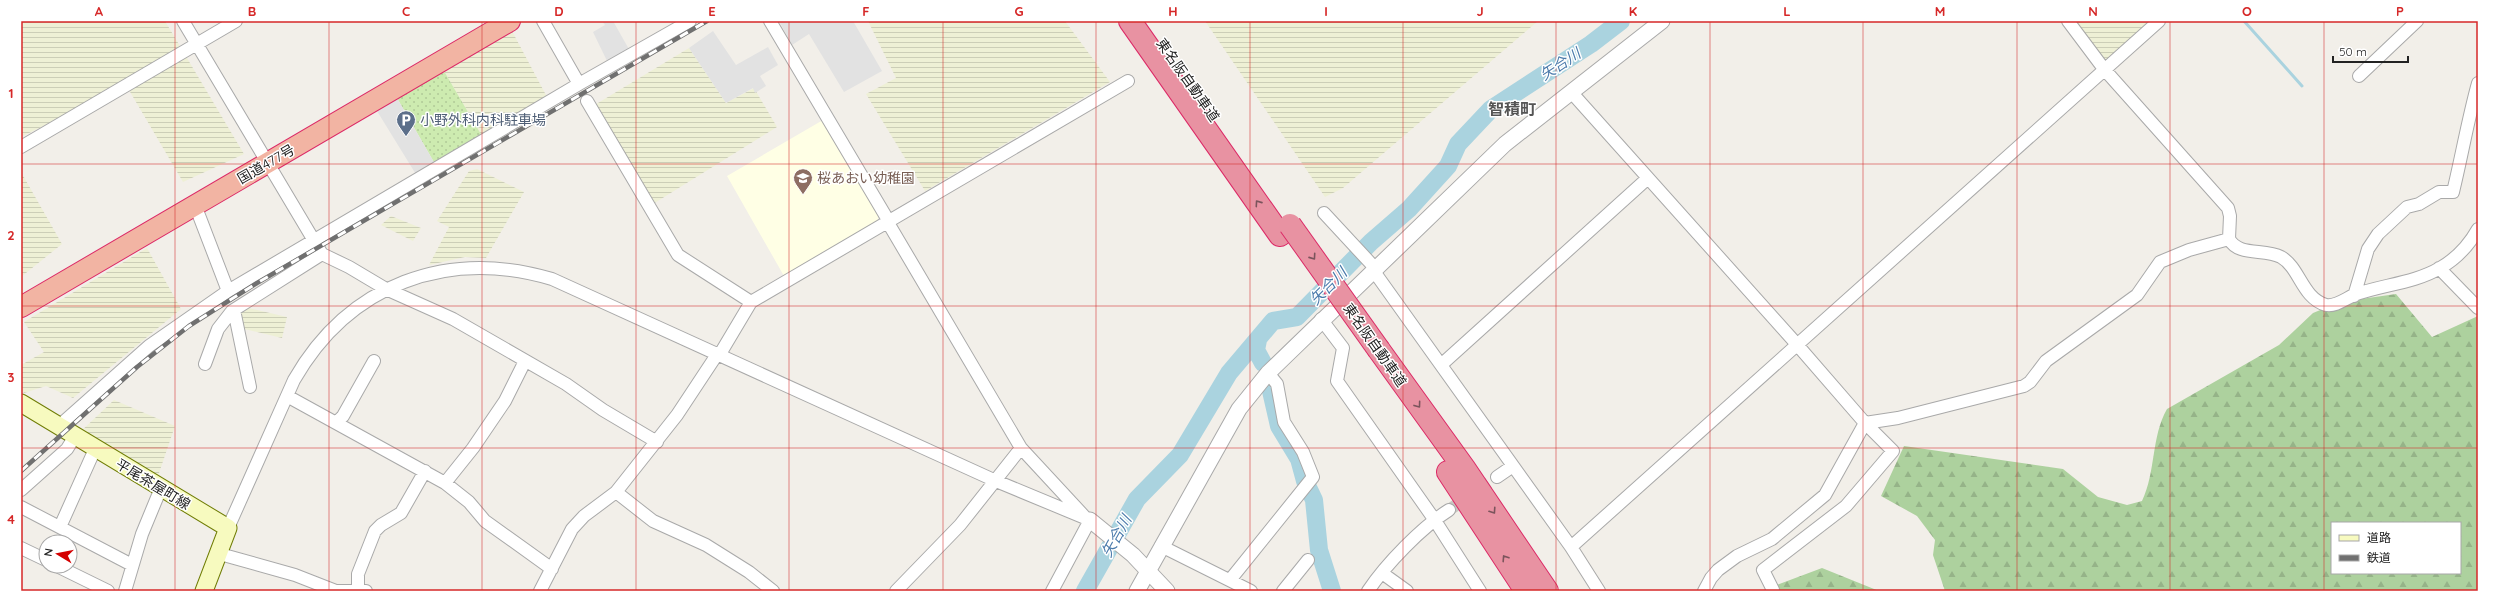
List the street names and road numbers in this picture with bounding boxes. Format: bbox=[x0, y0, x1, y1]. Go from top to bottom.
street label: 東名阪自動車道 bbox=[1153, 35, 1223, 125]
street label: 国道477号 bbox=[234, 140, 298, 188]
street label: 東名阪自動車道 bbox=[1340, 300, 1410, 390]
street label: 平尾茶屋町線 bbox=[112, 455, 194, 513]

